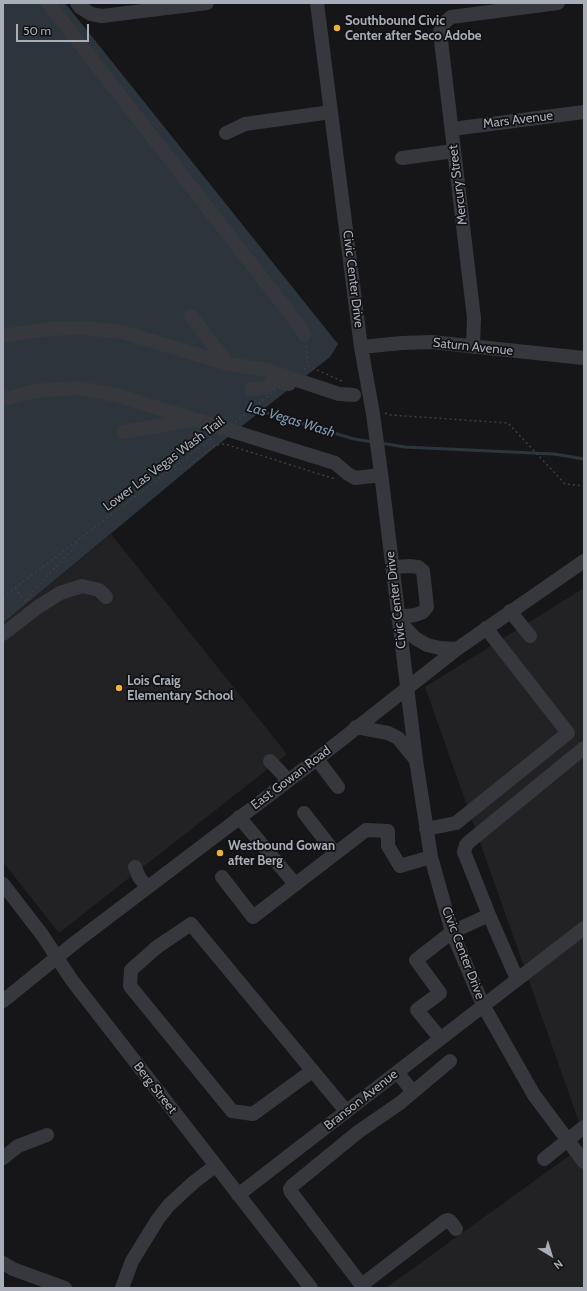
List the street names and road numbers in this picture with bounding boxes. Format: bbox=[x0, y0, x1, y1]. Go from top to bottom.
street label: Mars Avenue bbox=[482, 108, 554, 132]
street label: Mercury Street bbox=[445, 144, 471, 226]
street label: Civic Center Drive bbox=[339, 229, 367, 329]
street label: Saturn Avenue bbox=[432, 335, 514, 359]
street label: Lower Las Vegas Wash Trail bbox=[100, 413, 228, 515]
street label: Civic Center Drive bbox=[382, 550, 410, 650]
street label: East Gowan Road bbox=[248, 743, 334, 813]
street label: Civic Center Drive bbox=[438, 904, 488, 1002]
street label: Berg Street bbox=[130, 1059, 180, 1117]
street label: Branson Avenue bbox=[321, 1066, 401, 1134]

